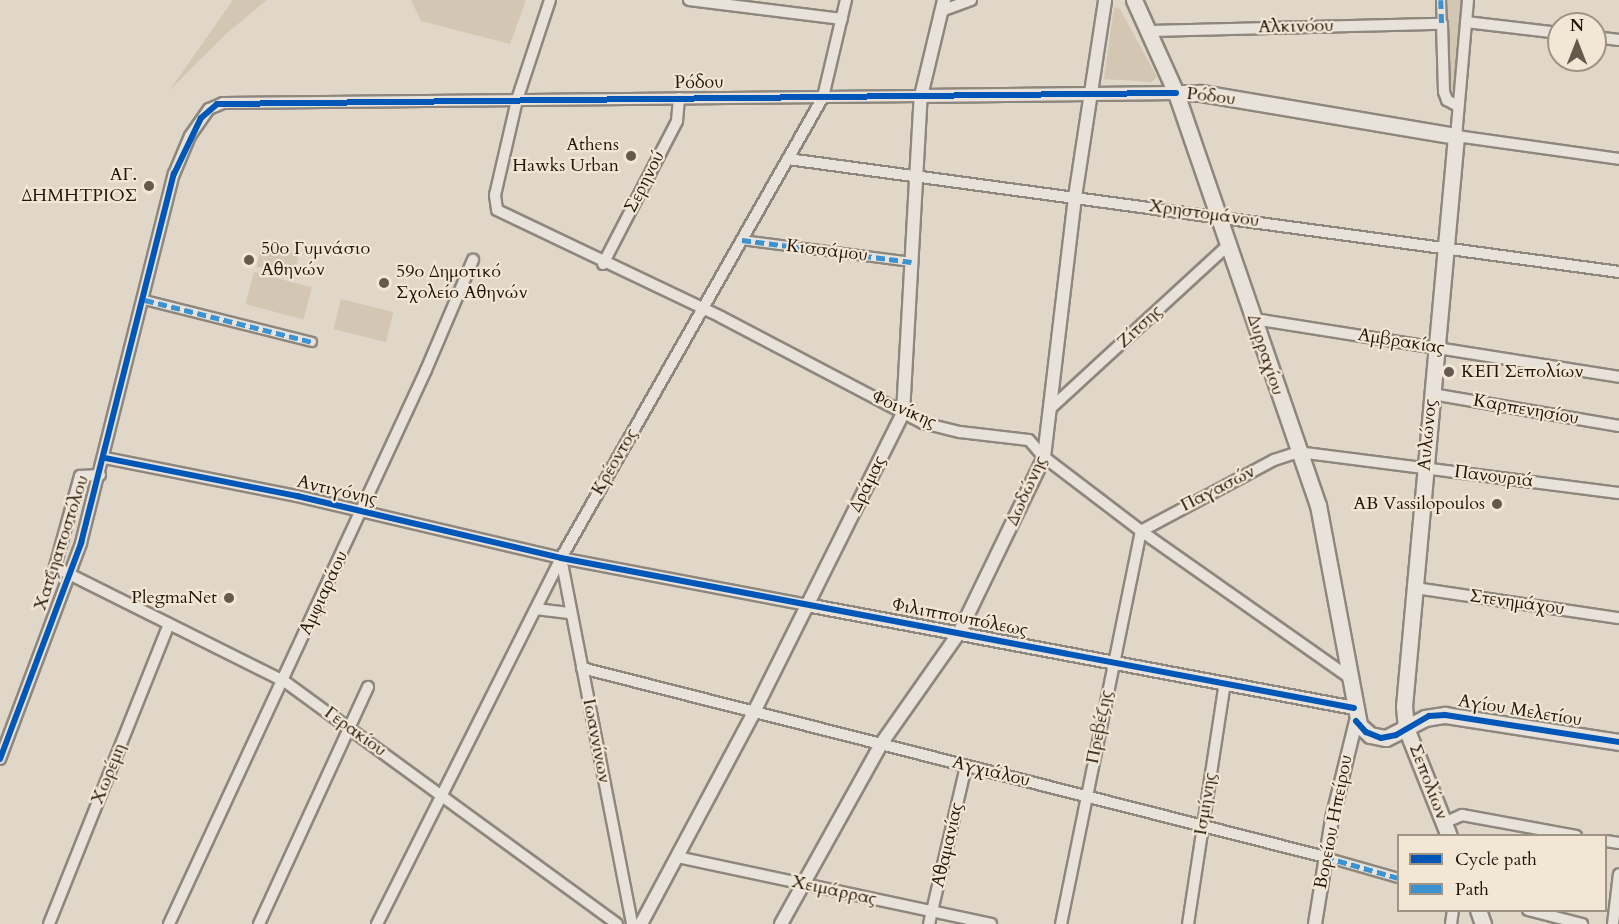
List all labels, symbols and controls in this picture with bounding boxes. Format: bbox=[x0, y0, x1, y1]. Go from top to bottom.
north arrow bbox=[1547, 12, 1607, 72]
text: N bbox=[1570, 15, 1584, 37]
street label: Αλκινόου bbox=[1258, 16, 1334, 38]
street label: Ρόδου bbox=[674, 72, 724, 94]
street label: Ρόδου bbox=[1185, 83, 1237, 111]
place label: Athens Hawks Urban bbox=[512, 135, 619, 178]
street label: Σερηνού bbox=[620, 147, 670, 217]
marker: Athens Hawks Urban bbox=[624, 149, 638, 163]
place label: ΑΓ. ΔΗΜΗΤΡΙΟΣ bbox=[21, 165, 137, 207]
marker: ΑΓ. ΔΗΜΗΤΡΙΟΣ bbox=[142, 179, 156, 193]
street label: Χρηστομάνου bbox=[1148, 196, 1260, 232]
street label: Κισσάμου bbox=[785, 235, 869, 267]
place label: 50ο Γυμνάσιο Αθηνών bbox=[261, 239, 370, 282]
marker: 50ο Γυμνάσιο Αθηνών bbox=[242, 253, 256, 267]
place label: 59ο Δημοτικό Σχολείο Αθηνών bbox=[396, 262, 527, 304]
marker: 59ο Δημοτικό Σχολείο Αθηνών bbox=[377, 276, 391, 290]
street label: Ζίτσης bbox=[1113, 301, 1167, 353]
street label: Δυρραχίου bbox=[1242, 312, 1288, 398]
street label: Αμβρακίας bbox=[1356, 325, 1446, 359]
place label: ΚΕΠ Σεπολίων bbox=[1461, 361, 1583, 383]
marker: ΚΕΠ Σεπολίων bbox=[1442, 365, 1456, 379]
street label: Φοινίκης bbox=[868, 386, 940, 434]
street label: Καρπενησίου bbox=[1471, 390, 1581, 430]
street label: Αυλώνος bbox=[1414, 398, 1442, 472]
street label: Κρέοντος bbox=[587, 425, 643, 499]
street label: Δράμας bbox=[845, 452, 891, 516]
street label: Δωδώνης bbox=[1002, 453, 1052, 529]
street label: Παγασών bbox=[1177, 461, 1259, 517]
street label: Πανουριά bbox=[1453, 461, 1535, 493]
street label: Αντιγόνης bbox=[295, 471, 379, 511]
street label: Χατζηαποστόλου bbox=[30, 473, 94, 613]
place label: AB Vassilopoulos bbox=[1353, 493, 1485, 515]
marker: AB Vassilopoulos bbox=[1490, 497, 1504, 511]
street label: Αμφιαράου bbox=[295, 547, 353, 639]
street label: Στενημάχου bbox=[1468, 586, 1566, 620]
place label: PlegmaNet bbox=[131, 587, 217, 609]
marker: PlegmaNet bbox=[222, 591, 236, 605]
street label: Φιλιππουπόλεως bbox=[890, 594, 1030, 642]
street label: Πρεβέζης bbox=[1082, 688, 1118, 766]
street label: Αγίου Μελετίου bbox=[1457, 691, 1583, 731]
street label: Ιωαννίνων bbox=[577, 697, 615, 785]
street label: Γερακίου bbox=[320, 702, 390, 762]
street label: Χωρέμη bbox=[87, 740, 131, 808]
street label: Σεπολίων bbox=[1404, 741, 1452, 823]
street label: Αγχιάλου bbox=[950, 752, 1032, 792]
street label: Βορείου Ηπείρου bbox=[1310, 753, 1358, 891]
street label: Ισμήνης bbox=[1190, 771, 1222, 837]
street label: Αθαμανίας bbox=[928, 800, 968, 890]
legend bbox=[1397, 834, 1607, 912]
text: Cycle path bbox=[1455, 847, 1537, 872]
street label: Χειμάρρας bbox=[790, 871, 878, 911]
text: Path bbox=[1455, 877, 1489, 902]

